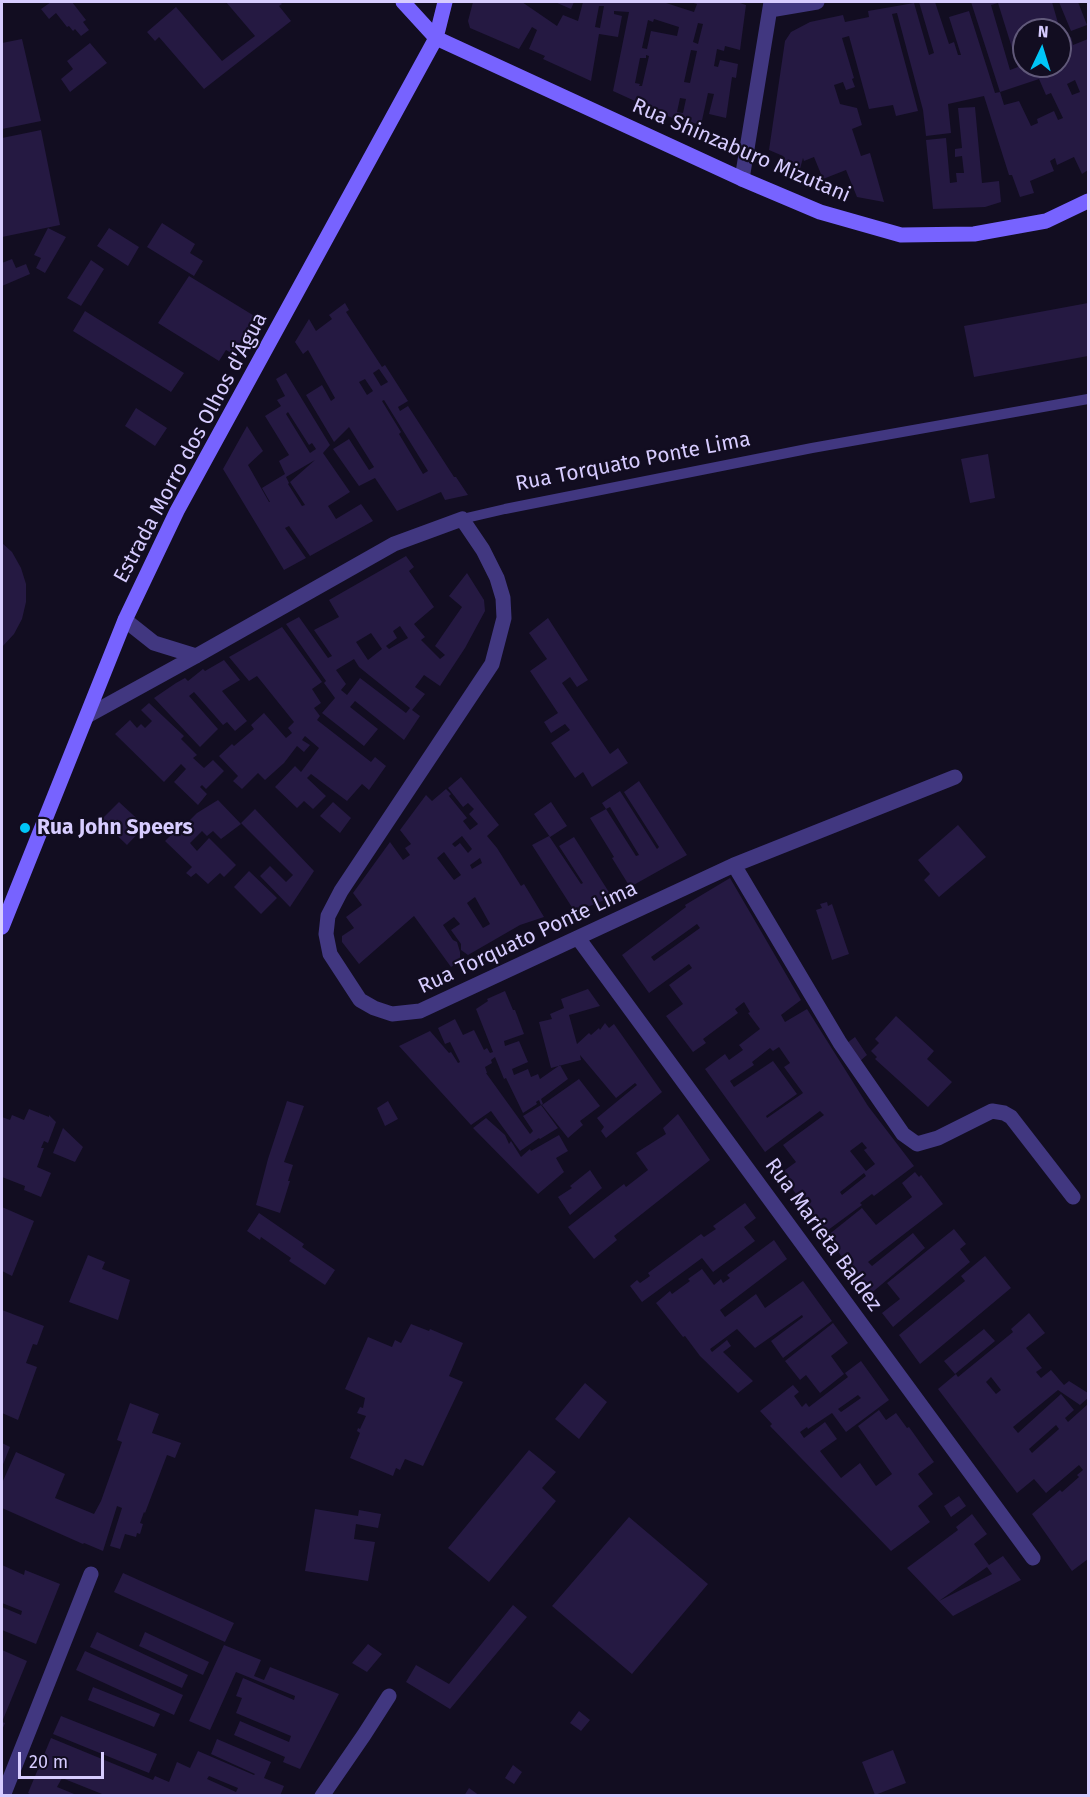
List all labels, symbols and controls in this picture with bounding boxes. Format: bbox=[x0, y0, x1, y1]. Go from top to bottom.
north arrow bbox=[1012, 18, 1072, 78]
text: N bbox=[1037, 22, 1049, 41]
street label: Rua Shinzaburo Mizutani bbox=[628, 94, 854, 208]
street label: Estrada Morro dos Olhos d'Água bbox=[109, 308, 273, 588]
street label: Rua Torquato Ponte Lima bbox=[513, 427, 753, 497]
place label: Rua John Speers bbox=[37, 815, 193, 841]
marker: Rua John Speers bbox=[18, 821, 32, 835]
street label: Rua Torquato Ponte Lima bbox=[414, 876, 642, 1000]
street label: Rua Marieta Baldez bbox=[759, 1154, 887, 1316]
scale bar bbox=[21, 1740, 106, 1778]
text: 20 m bbox=[29, 1751, 68, 1773]

